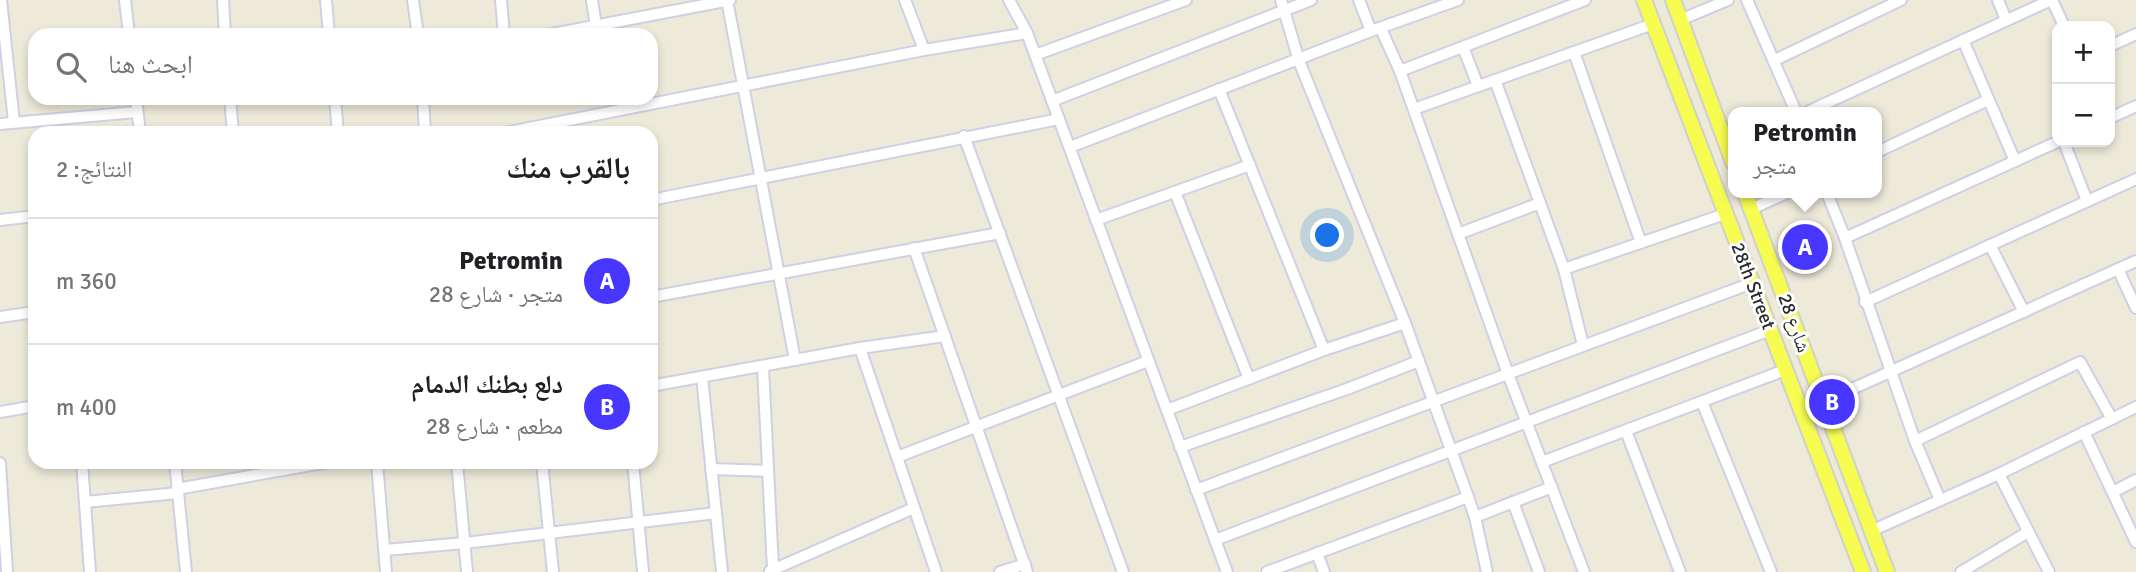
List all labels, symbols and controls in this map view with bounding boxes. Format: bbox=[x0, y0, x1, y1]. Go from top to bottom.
map controls bbox=[2052, 21, 2115, 147]
button: + bbox=[2052, 21, 2115, 84]
search box bbox=[28, 28, 658, 105]
icon: search bbox=[52, 48, 90, 86]
text: ابحث هنا bbox=[108, 49, 193, 81]
button: − bbox=[2052, 84, 2115, 147]
popup bbox=[1728, 107, 1882, 198]
text: Petromin bbox=[1753, 117, 1857, 149]
text: بالقرب منك bbox=[506, 150, 630, 187]
text: متجر bbox=[1753, 152, 1796, 181]
text: النتائج: 2 bbox=[56, 155, 132, 184]
your location bbox=[1310, 218, 1344, 252]
pin: A bbox=[1782, 221, 1828, 273]
street label: 28th Street bbox=[1725, 239, 1781, 333]
text: Petromin bbox=[459, 245, 563, 277]
text: 360 m bbox=[56, 267, 117, 296]
text: A bbox=[600, 267, 614, 296]
text: متجر · شارع 28 bbox=[429, 280, 563, 309]
street label: شارع 28 bbox=[1772, 290, 1816, 356]
text: دلع بطنك الدمام bbox=[411, 369, 563, 401]
pin: B bbox=[1809, 376, 1855, 428]
text: 400 m bbox=[56, 393, 117, 422]
text: B bbox=[600, 393, 614, 422]
text: مطعم · شارع 28 bbox=[426, 412, 563, 441]

